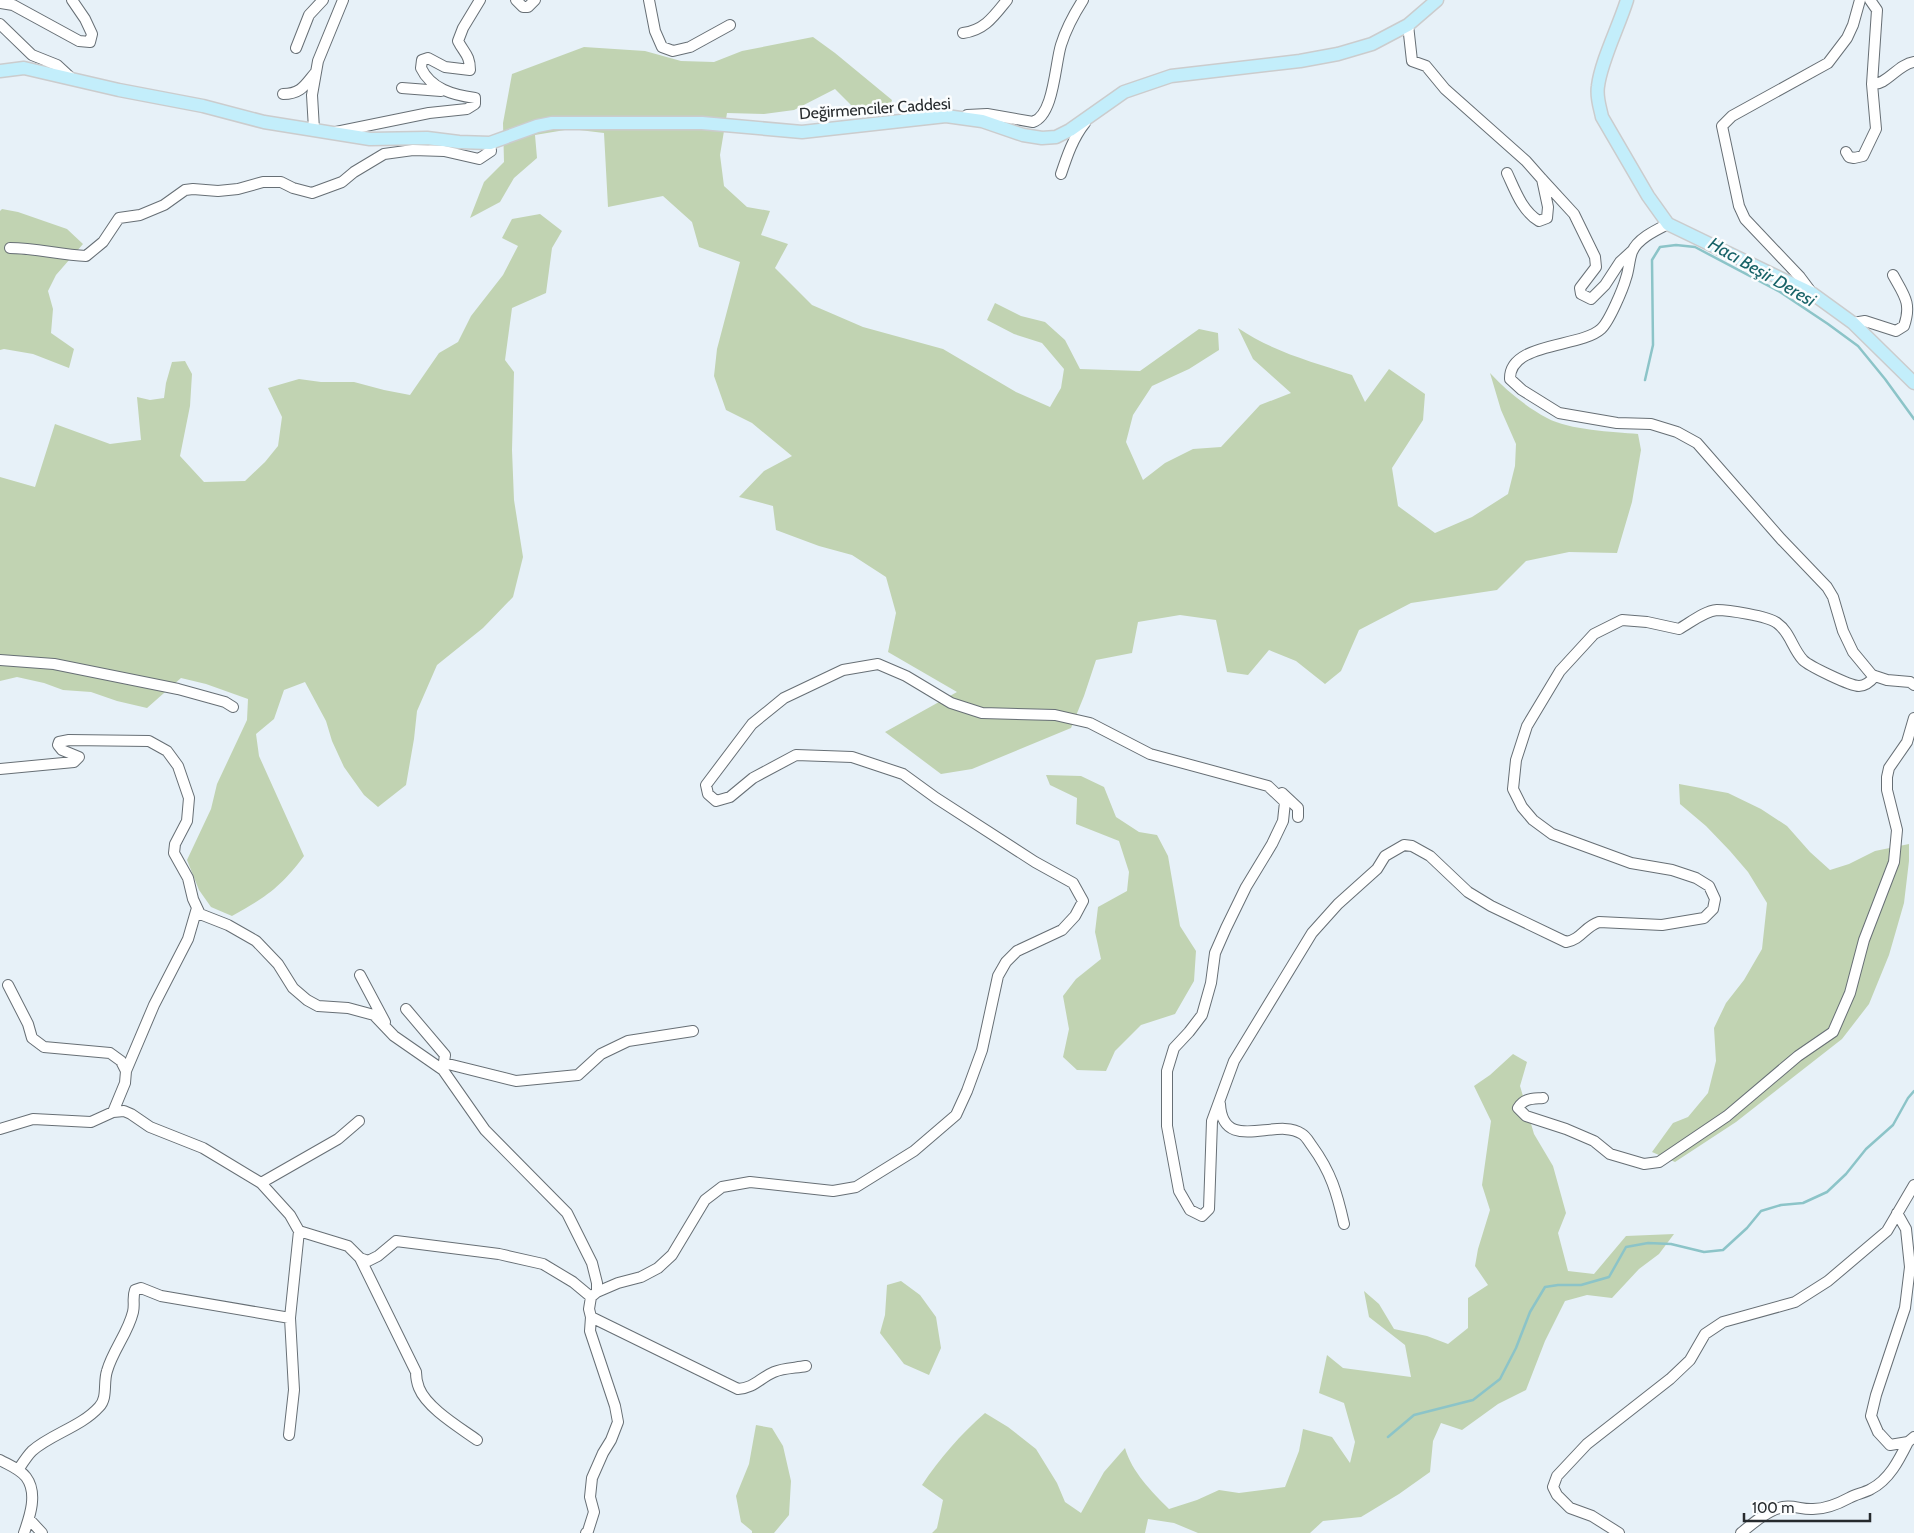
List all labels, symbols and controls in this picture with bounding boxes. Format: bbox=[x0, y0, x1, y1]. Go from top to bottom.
street label: Değirmenciler Caddesi bbox=[799, 94, 952, 123]
water label: Hacı Beşir Deresi bbox=[1704, 232, 1821, 312]
scale bar bbox=[1744, 1490, 1870, 1522]
text: 100 m bbox=[1752, 1499, 1794, 1517]

